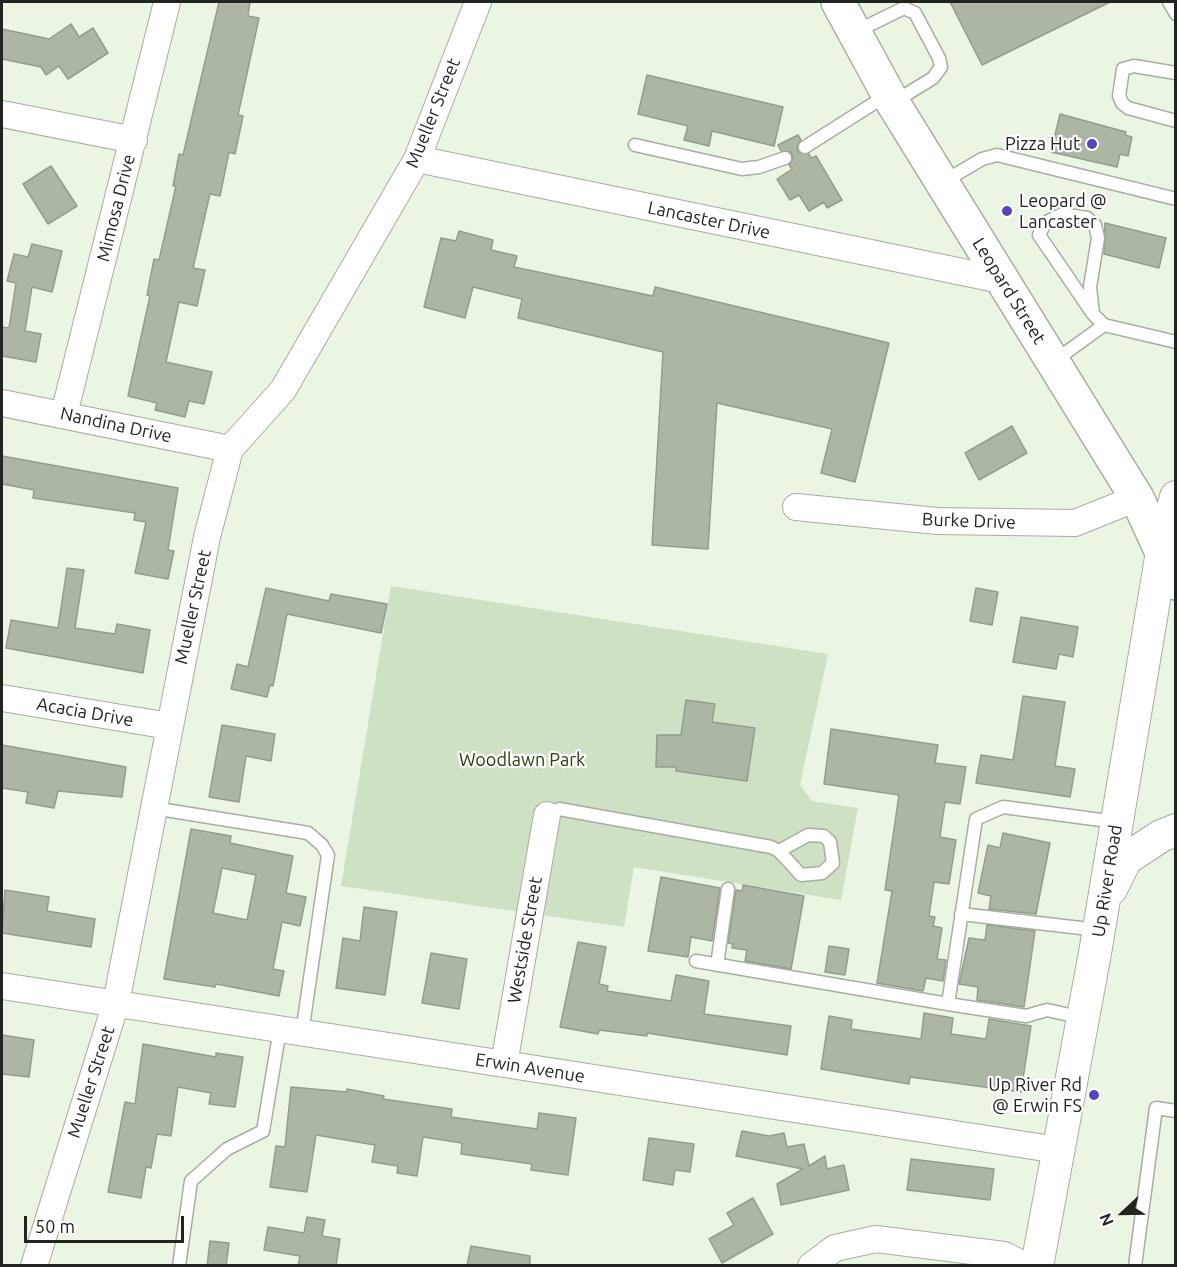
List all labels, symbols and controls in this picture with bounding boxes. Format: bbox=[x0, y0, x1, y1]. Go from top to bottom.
street label: Mueller Street bbox=[401, 55, 465, 171]
place label: Pizza Hut bbox=[1005, 133, 1080, 155]
marker: Pizza Hut bbox=[1085, 137, 1099, 151]
street label: Mimosa Drive bbox=[92, 152, 140, 264]
place label: Leopard @ Lancaster bbox=[1019, 190, 1107, 232]
street label: Lancaster Drive bbox=[646, 196, 772, 244]
marker: Leopard @ Lancaster bbox=[1000, 204, 1014, 218]
street label: Leopard Street bbox=[968, 234, 1050, 348]
street label: Nandina Drive bbox=[58, 403, 174, 447]
street label: Burke Drive bbox=[922, 509, 1016, 533]
street label: Mueller Street bbox=[170, 548, 216, 666]
street label: Acacia Drive bbox=[35, 693, 135, 731]
park label: Woodlawn Park bbox=[459, 749, 585, 771]
street label: Up River Road bbox=[1087, 823, 1127, 939]
street label: Westside Street bbox=[503, 875, 547, 1005]
street label: Mueller Street bbox=[63, 1023, 119, 1141]
street label: Erwin Avenue bbox=[474, 1049, 586, 1087]
place label: Up River Rd @ Erwin FS bbox=[988, 1074, 1082, 1116]
marker: Up River Rd @ Erwin FS bbox=[1087, 1088, 1101, 1102]
north arrow bbox=[1093, 1183, 1153, 1243]
scale bar bbox=[27, 1204, 188, 1242]
text: N bbox=[1096, 1211, 1117, 1229]
text: 50 m bbox=[35, 1216, 75, 1236]

